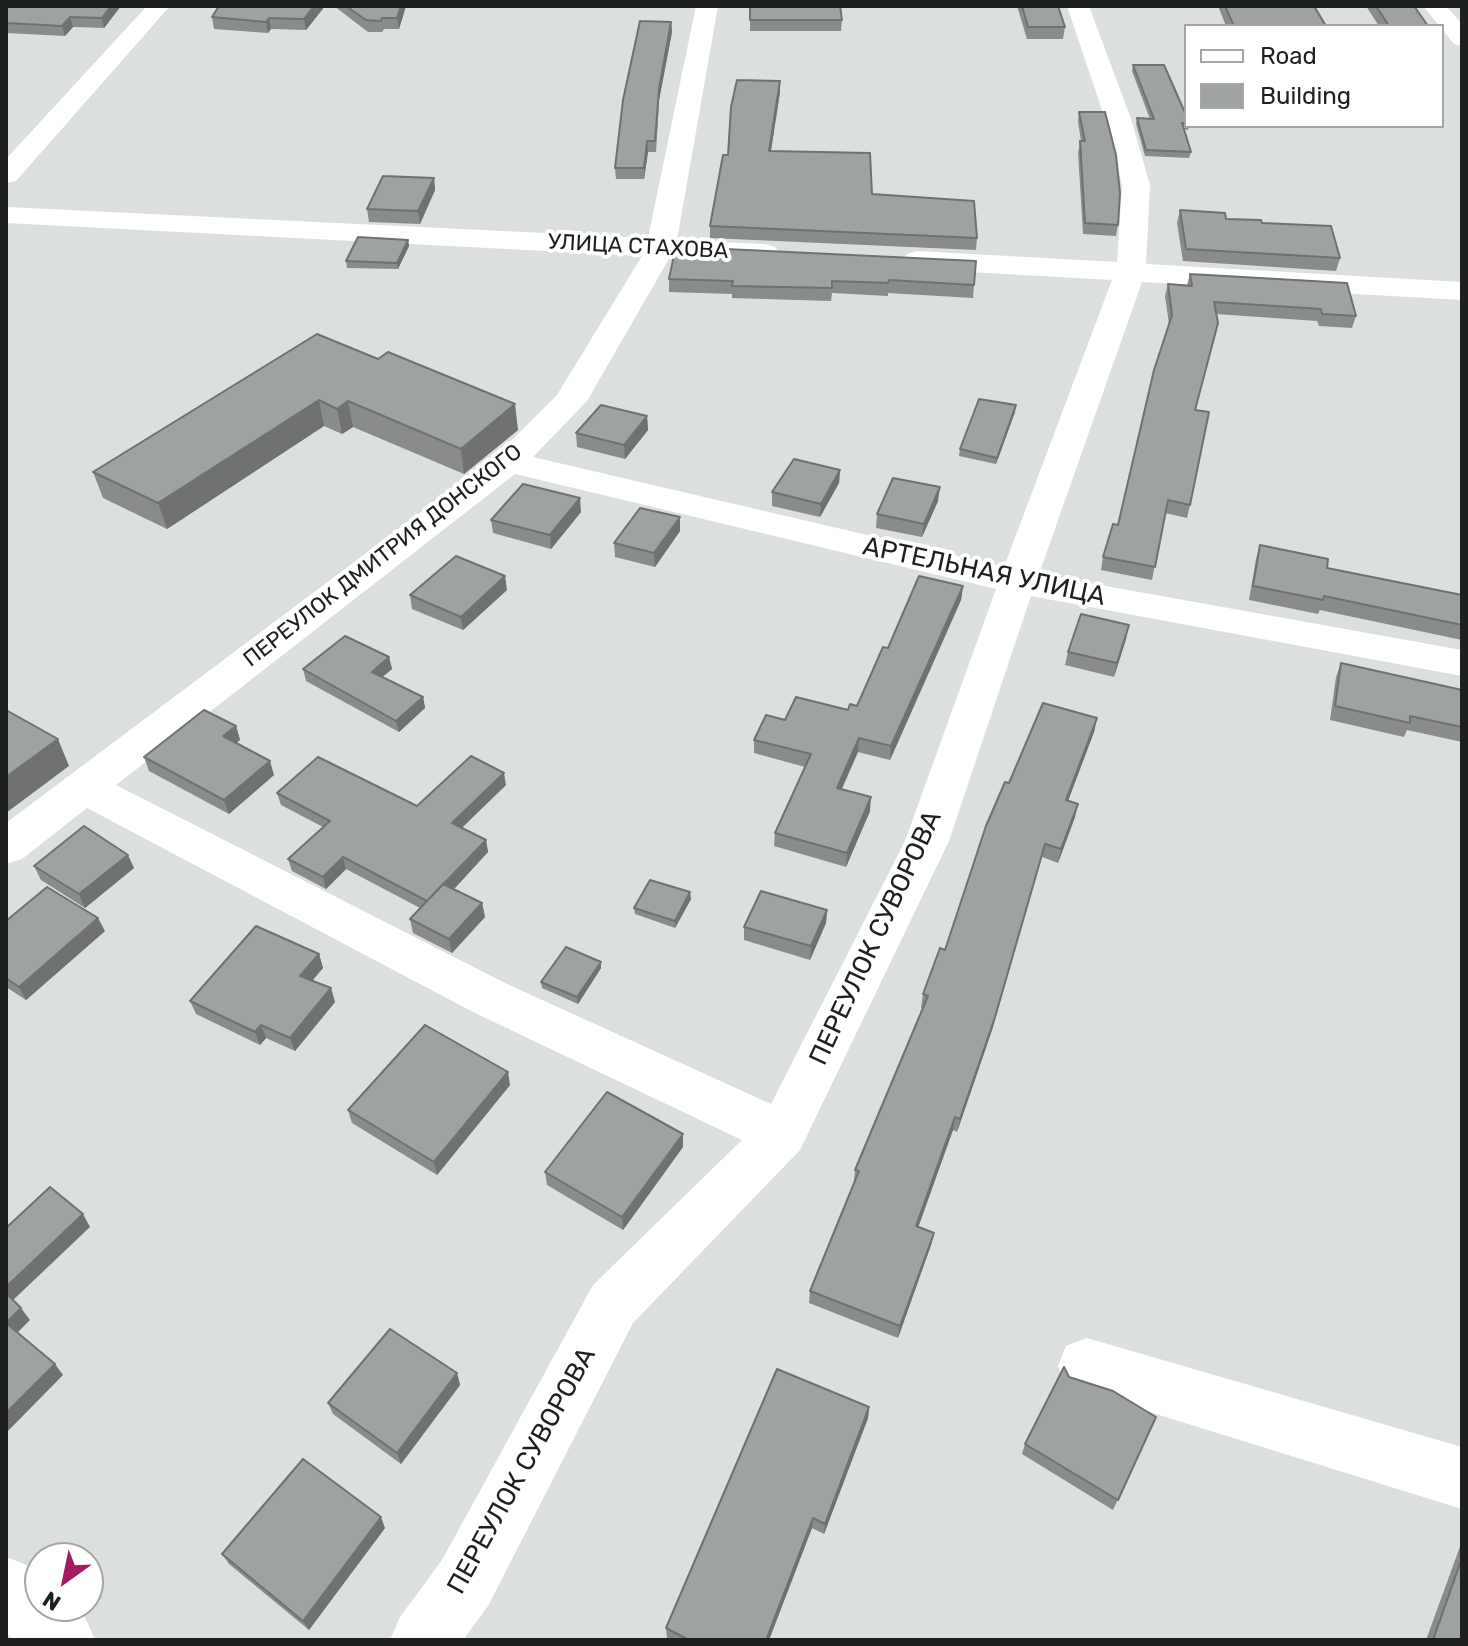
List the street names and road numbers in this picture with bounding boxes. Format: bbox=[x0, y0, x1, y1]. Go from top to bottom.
street label: УЛИЦА СТАХОВА bbox=[547, 229, 729, 265]
street label: ПЕРЕУЛОК ДМИТРИЯ ДОНСКОГО bbox=[238, 439, 528, 673]
street label: АРТЕЛЬНАЯ УЛИЦА bbox=[860, 531, 1108, 613]
street label: ПЕРЕУЛОК СУВОРОВА bbox=[803, 806, 949, 1070]
street label: ПЕРЕУЛОК СУВОРОВА bbox=[441, 1342, 603, 1600]

